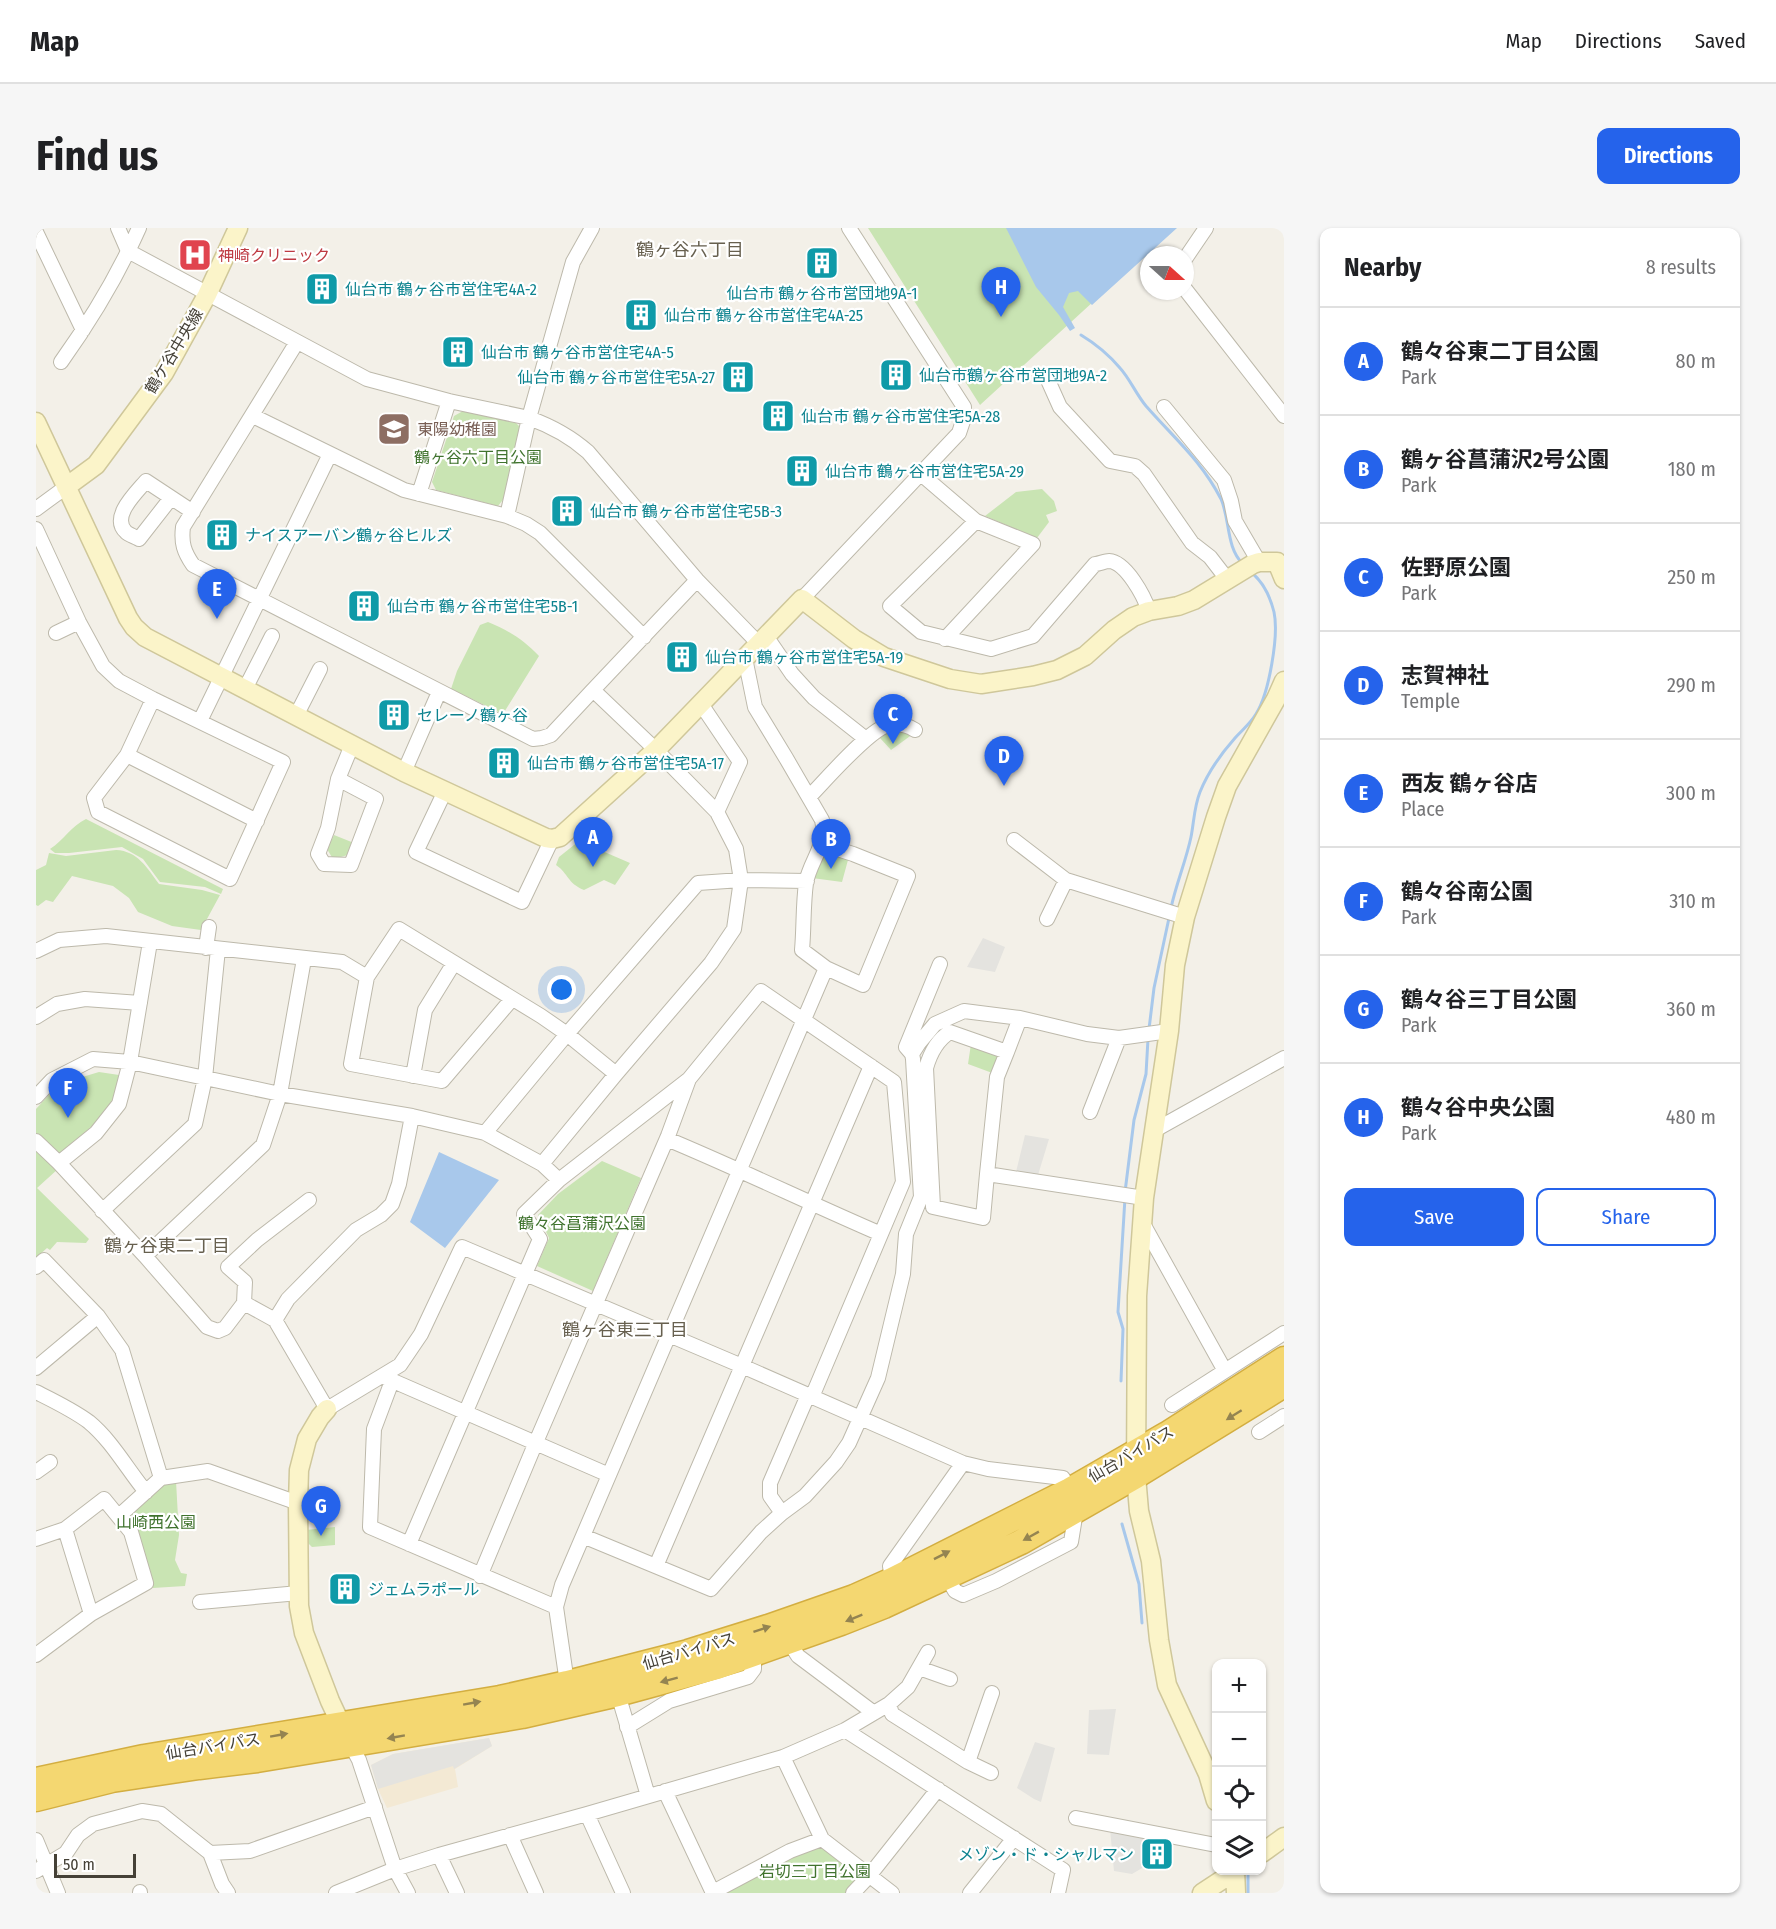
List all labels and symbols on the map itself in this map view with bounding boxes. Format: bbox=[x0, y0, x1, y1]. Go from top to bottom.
hospital icon: 神崎クリニック bbox=[177, 237, 213, 273]
district label: 鶴ヶ谷六丁目 bbox=[636, 239, 744, 261]
building icon: 仙台市 鶴ヶ谷市営団地9A-1 bbox=[804, 245, 840, 281]
place label: 神崎クリニック bbox=[218, 246, 330, 265]
north arrow bbox=[1140, 246, 1194, 300]
pin: H bbox=[982, 268, 1020, 317]
building icon: 仙台市 鶴ヶ谷市営住宅4A-2 bbox=[304, 271, 340, 307]
place label: 仙台市 鶴ヶ谷市営住宅4A-2 bbox=[345, 280, 537, 299]
place label: 仙台市 鶴ヶ谷市営団地9A-1 bbox=[727, 284, 917, 303]
building icon: 仙台市 鶴ヶ谷市営住宅4A-25 bbox=[623, 297, 659, 333]
street label: 鶴ケ谷中央線 bbox=[141, 305, 207, 397]
place label: 仙台市 鶴ヶ谷市営住宅4A-25 bbox=[664, 306, 863, 325]
building icon: 仙台市 鶴ヶ谷市営住宅4A-5 bbox=[440, 334, 476, 370]
place label: 仙台市 鶴ヶ谷市営住宅4A-5 bbox=[481, 343, 674, 362]
building icon: 仙台市鶴ヶ谷市営団地9A-2 bbox=[878, 357, 914, 393]
building icon: 仙台市 鶴ヶ谷市営住宅5A-27 bbox=[720, 359, 756, 395]
place label: 仙台市鶴ヶ谷市営団地9A-2 bbox=[919, 366, 1107, 385]
place label: 仙台市 鶴ヶ谷市営住宅5A-27 bbox=[517, 368, 716, 387]
building icon: 仙台市 鶴ヶ谷市営住宅5A-28 bbox=[760, 398, 796, 434]
place label: 仙台市 鶴ヶ谷市営住宅5A-28 bbox=[801, 407, 1000, 426]
school or university icon: 東陽幼稚園 bbox=[376, 411, 412, 447]
place label: 東陽幼稚園 bbox=[417, 420, 497, 439]
park label: 鶴ヶ谷六丁目公園 bbox=[414, 448, 542, 467]
building icon: 仙台市 鶴ヶ谷市営住宅5A-29 bbox=[784, 453, 820, 489]
place label: 仙台市 鶴ヶ谷市営住宅5A-29 bbox=[825, 462, 1024, 481]
building icon: 仙台市 鶴ヶ谷市営住宅5B-3 bbox=[549, 493, 585, 529]
place label: 仙台市 鶴ヶ谷市営住宅5B-3 bbox=[590, 502, 782, 521]
building icon: ナイスアーバン鶴ヶ谷ヒルズ bbox=[204, 517, 240, 553]
place label: ナイスアーバン鶴ヶ谷ヒルズ bbox=[245, 526, 452, 545]
pin: E bbox=[198, 570, 237, 619]
building icon: 仙台市 鶴ヶ谷市営住宅5B-1 bbox=[346, 588, 382, 624]
place label: 仙台市 鶴ヶ谷市営住宅5B-1 bbox=[387, 597, 578, 616]
building icon: 仙台市 鶴ヶ谷市営住宅5A-19 bbox=[664, 639, 700, 675]
place label: 仙台市 鶴ヶ谷市営住宅5A-19 bbox=[705, 648, 903, 667]
pin: C bbox=[874, 694, 912, 744]
building icon: セレーノ鶴ヶ谷 bbox=[376, 697, 412, 733]
place label: セレーノ鶴ヶ谷 bbox=[417, 706, 528, 725]
pin: D bbox=[984, 736, 1024, 786]
building icon: 仙台市 鶴ヶ谷市営住宅5A-17 bbox=[486, 745, 522, 781]
place label: 仙台市 鶴ヶ谷市営住宅5A-17 bbox=[527, 754, 724, 773]
pin: A bbox=[574, 818, 612, 867]
pin: B bbox=[812, 820, 850, 869]
your location bbox=[547, 975, 576, 1004]
pin: F bbox=[48, 1068, 87, 1118]
park label: 鶴々谷菖蒲沢公園 bbox=[518, 1214, 646, 1233]
district label: 鶴ヶ谷東二丁目 bbox=[104, 1235, 230, 1257]
district label: 鶴ヶ谷東三丁目 bbox=[562, 1319, 688, 1341]
one-way arrow bbox=[1226, 1410, 1242, 1421]
street label: 仙台バイパス bbox=[1085, 1422, 1177, 1486]
pin: G bbox=[302, 1486, 340, 1536]
park label: 山崎西公園 bbox=[116, 1513, 196, 1532]
one-way arrow bbox=[1022, 1531, 1039, 1541]
one-way arrow bbox=[933, 1550, 951, 1560]
building icon: ジェムラポール bbox=[327, 1571, 363, 1607]
place label: ジェムラポール bbox=[368, 1580, 479, 1599]
one-way arrow bbox=[845, 1614, 863, 1623]
one-way arrow bbox=[753, 1624, 771, 1633]
street label: 仙台バイパス bbox=[640, 1629, 738, 1673]
one-way arrow bbox=[660, 1676, 678, 1685]
one-way arrow bbox=[462, 1698, 481, 1707]
street label: 仙台バイパス bbox=[164, 1729, 262, 1763]
one-way arrow bbox=[270, 1730, 289, 1739]
one-way arrow bbox=[387, 1732, 406, 1741]
building icon: メゾン・ド・シャルマン bbox=[1139, 1836, 1175, 1872]
place label: メゾン・ド・シャルマン bbox=[958, 1845, 1134, 1864]
scale bar bbox=[54, 1851, 136, 1878]
park label: 岩切三丁目公園 bbox=[759, 1862, 871, 1881]

